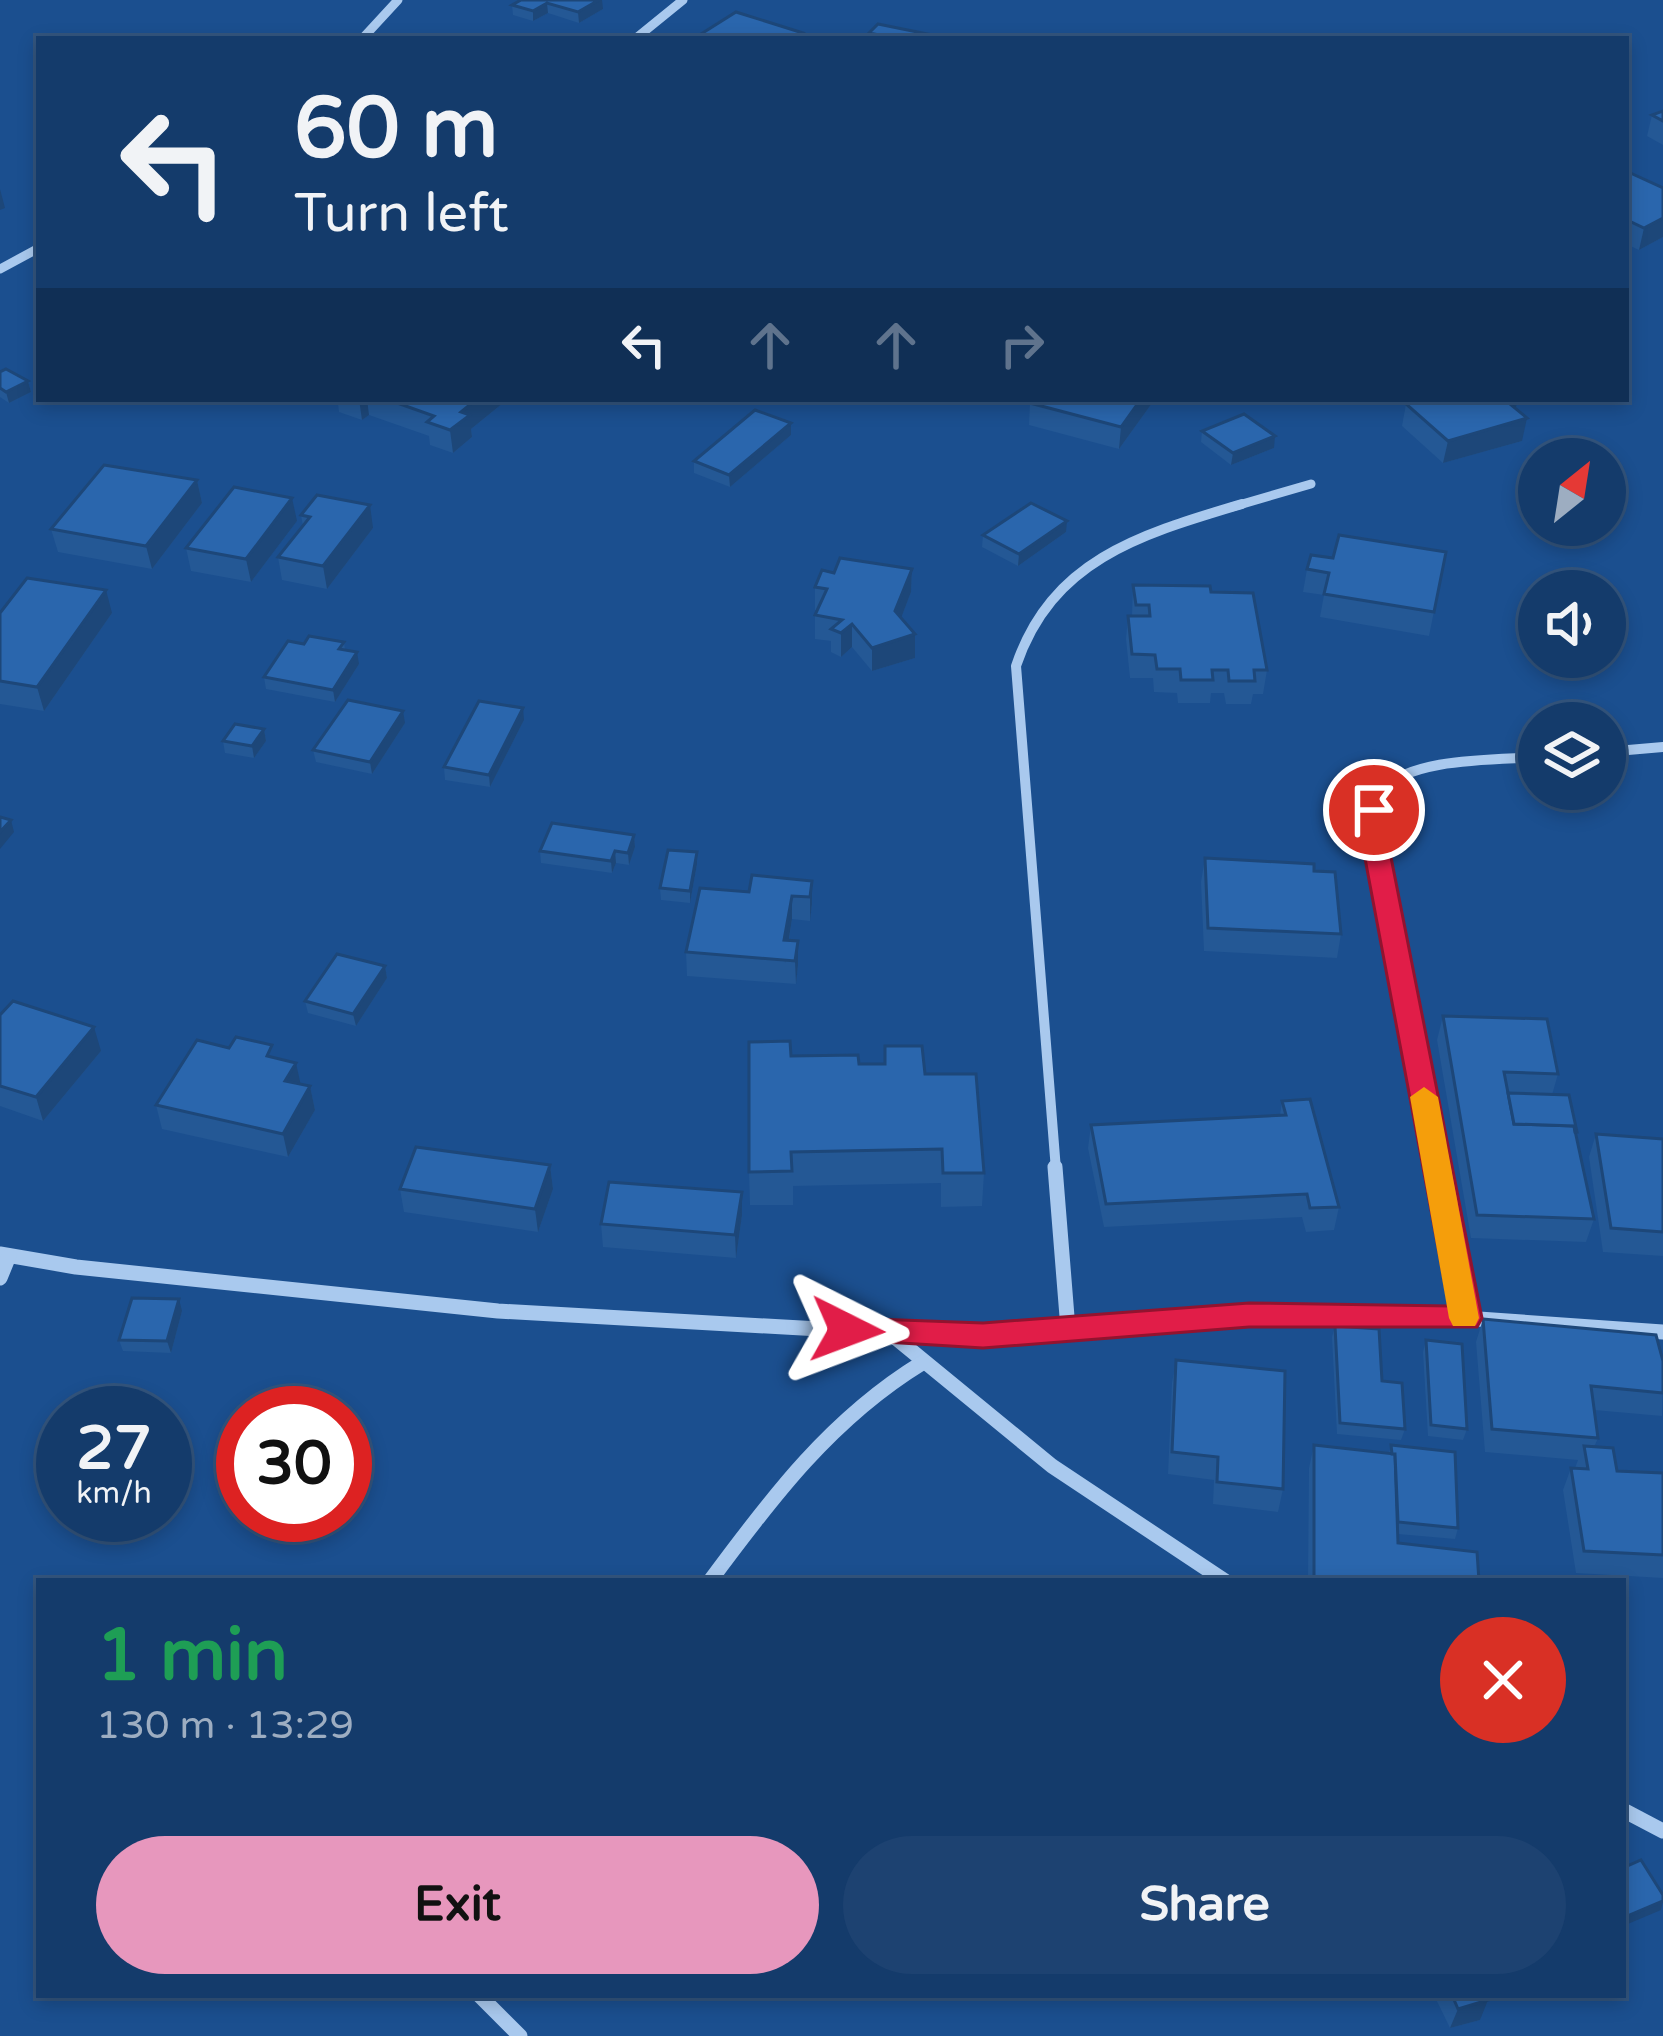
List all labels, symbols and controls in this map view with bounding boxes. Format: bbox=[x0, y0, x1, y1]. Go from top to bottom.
text: 60 m bbox=[294, 79, 498, 180]
icon: left bbox=[96, 84, 252, 240]
text: Turn left bbox=[294, 181, 509, 246]
icon: left bbox=[611, 312, 677, 378]
icon: ahead bbox=[737, 312, 803, 378]
icon: ahead bbox=[863, 312, 929, 378]
icon: right bbox=[989, 312, 1055, 378]
north arrow bbox=[1518, 438, 1626, 546]
map controls bbox=[1518, 438, 1626, 810]
button: sound bbox=[1518, 570, 1626, 678]
button: layers bbox=[1518, 702, 1626, 810]
pin bbox=[1323, 759, 1425, 861]
icon: arrive bbox=[1341, 777, 1407, 843]
position arrow bbox=[784, 1267, 910, 1393]
speed limit sign: 30 bbox=[216, 1386, 372, 1542]
text: 27 bbox=[76, 1413, 152, 1485]
text: km/h bbox=[76, 1475, 152, 1512]
text: 1 min bbox=[96, 1613, 288, 1700]
button: close bbox=[1440, 1617, 1566, 1743]
text: 130 m · 13:29 bbox=[96, 1702, 354, 1749]
button: Exit bbox=[96, 1836, 819, 1974]
button: Share bbox=[843, 1836, 1566, 1974]

